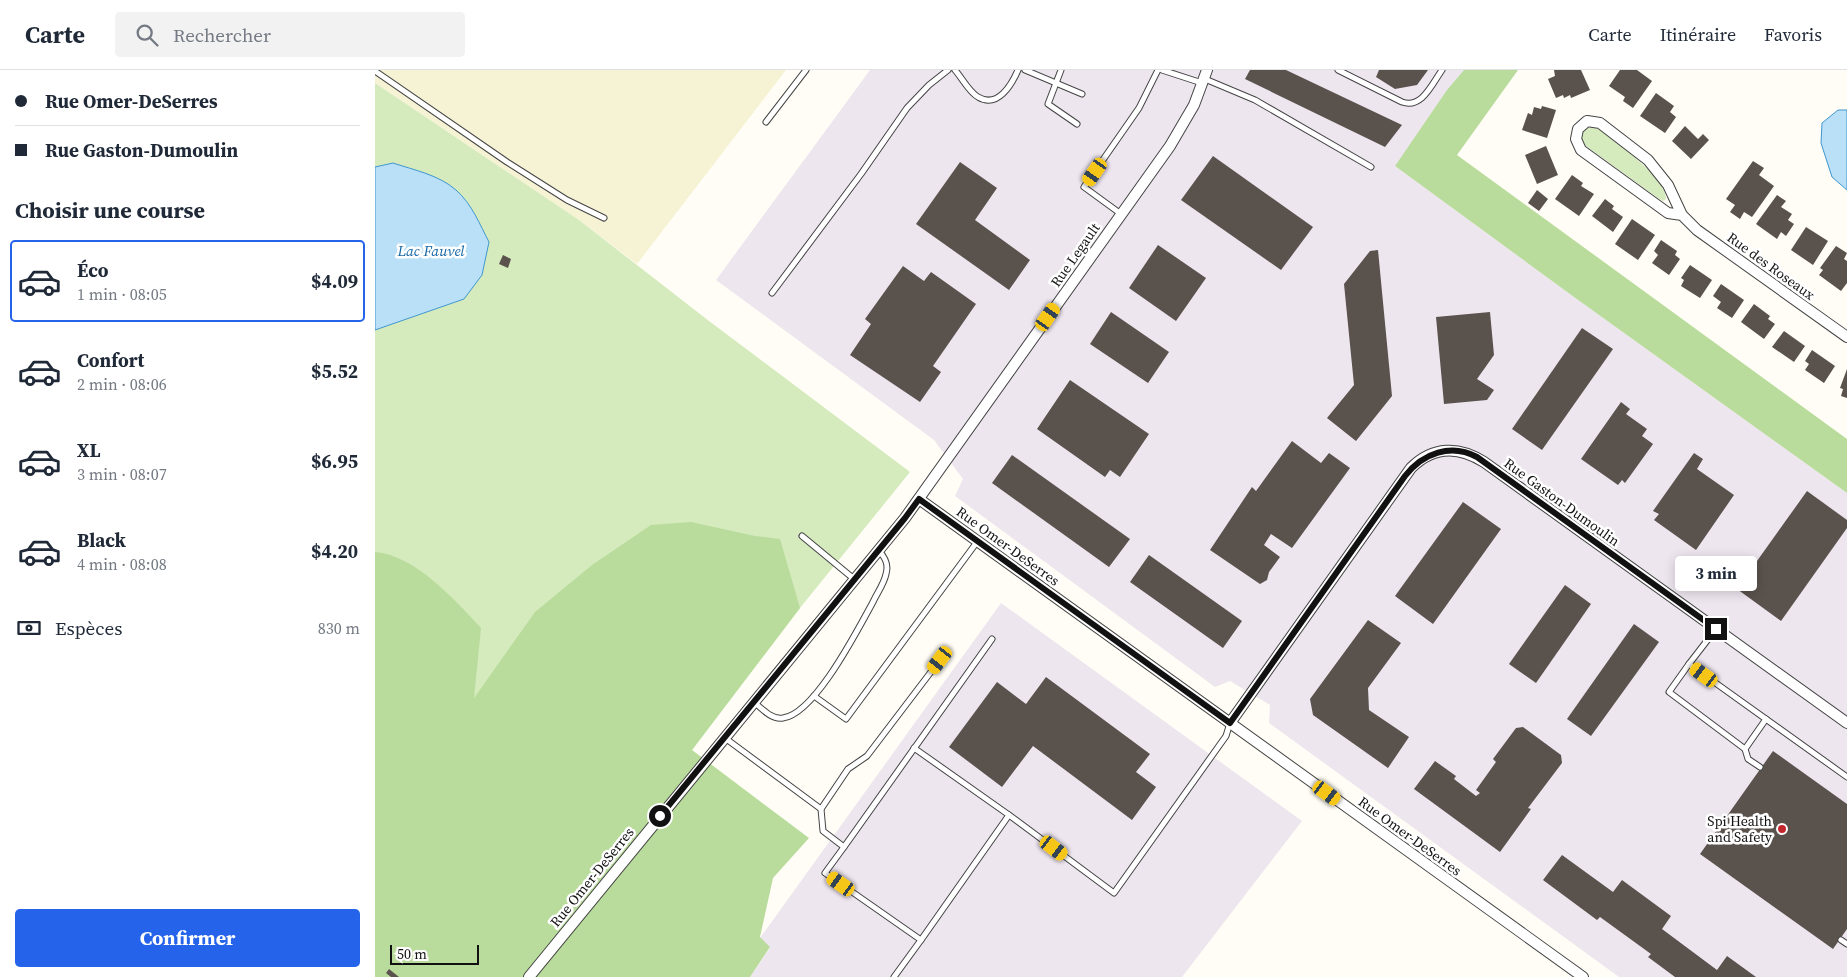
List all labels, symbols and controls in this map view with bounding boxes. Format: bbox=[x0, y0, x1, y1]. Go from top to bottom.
search box bbox=[115, 12, 465, 57]
text: Carte bbox=[25, 18, 85, 51]
icon: search bbox=[133, 21, 161, 49]
text: Rechercher bbox=[173, 22, 271, 48]
text: Carte bbox=[1588, 22, 1632, 47]
text: Itinéraire bbox=[1660, 22, 1736, 47]
text: Favoris bbox=[1764, 22, 1822, 47]
text: Rue Omer-DeSerres bbox=[45, 88, 218, 114]
text: Rue Gaston-Dumoulin bbox=[45, 137, 238, 163]
car bbox=[1080, 155, 1109, 189]
text: Choisir une course bbox=[15, 195, 205, 225]
street label: Rue Legault bbox=[1046, 219, 1105, 291]
street label: Rue des Roseaux bbox=[1723, 227, 1820, 305]
water label: Lac Fauvel bbox=[396, 240, 465, 261]
text: Éco bbox=[77, 257, 109, 283]
icon: car bbox=[17, 259, 62, 304]
text: $4.09 bbox=[311, 268, 358, 294]
text: 1 min · 08:05 bbox=[77, 283, 167, 305]
car bbox=[1033, 300, 1062, 334]
text: Confort bbox=[77, 347, 144, 373]
icon: car bbox=[17, 349, 62, 394]
text: $5.52 bbox=[311, 358, 358, 384]
text: 2 min · 08:06 bbox=[77, 373, 167, 395]
text: XL bbox=[77, 437, 100, 463]
icon: car bbox=[17, 439, 62, 484]
text: $6.95 bbox=[311, 448, 358, 474]
street label: Rue Gaston-Dumoulin bbox=[1500, 453, 1624, 551]
text: 3 min · 08:07 bbox=[77, 463, 167, 485]
street label: Rue Omer-DeSerres bbox=[952, 502, 1064, 590]
text: Black bbox=[77, 527, 126, 553]
icon: car bbox=[17, 529, 62, 574]
text: $4.20 bbox=[311, 538, 358, 564]
text: 4 min · 08:08 bbox=[77, 553, 167, 575]
callout: 3 min bbox=[1675, 556, 1757, 592]
text: 3 min bbox=[1695, 562, 1737, 584]
icon: cash bbox=[15, 614, 43, 642]
text: Espèces bbox=[55, 615, 123, 641]
text: 830 m bbox=[318, 617, 360, 639]
route end bbox=[1705, 618, 1727, 640]
car bbox=[924, 644, 955, 676]
car bbox=[1687, 660, 1720, 690]
car bbox=[1310, 778, 1343, 808]
street label: Rue Omer-DeSerres bbox=[1354, 792, 1466, 880]
route start bbox=[649, 805, 671, 827]
place label: Spi Health and Safety bbox=[1707, 811, 1773, 847]
street label: Rue Omer-DeSerres bbox=[545, 823, 639, 931]
marker: Spi Health and Safety bbox=[1776, 823, 1788, 835]
car bbox=[1037, 833, 1070, 863]
car bbox=[824, 869, 857, 899]
button: Confirmer bbox=[15, 909, 360, 967]
scale bar bbox=[390, 942, 479, 965]
text: 50 m bbox=[397, 944, 427, 964]

